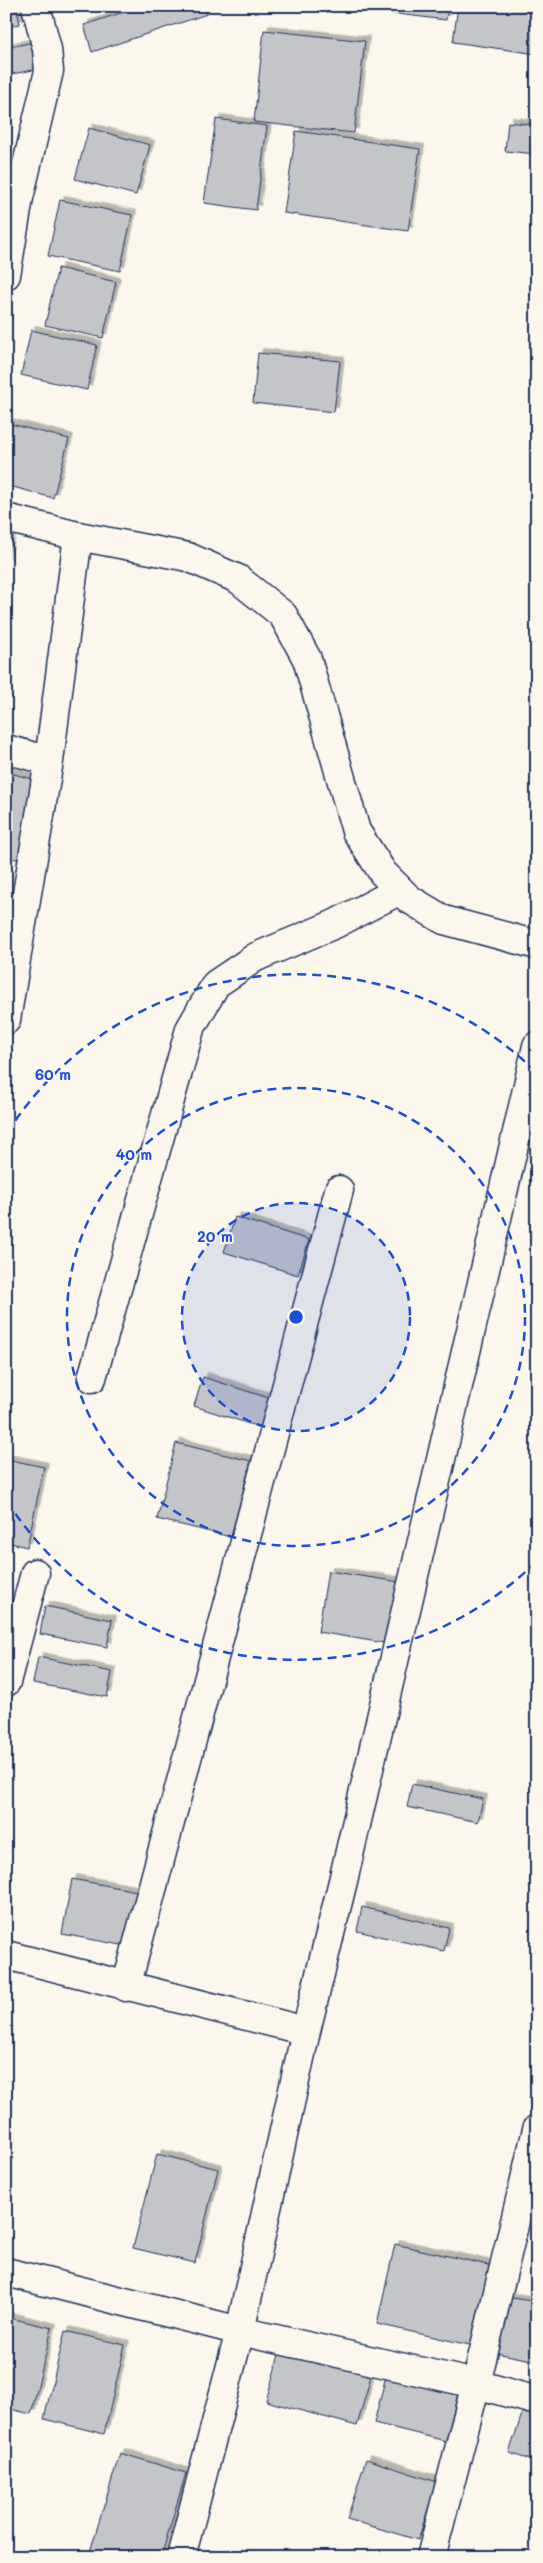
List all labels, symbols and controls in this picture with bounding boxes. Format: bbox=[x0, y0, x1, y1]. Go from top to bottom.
text: 60 m bbox=[35, 1064, 71, 1084]
text: 40 m bbox=[116, 1144, 152, 1164]
text: 20 m bbox=[197, 1226, 233, 1246]
centre of rings bbox=[287, 1308, 305, 1326]

